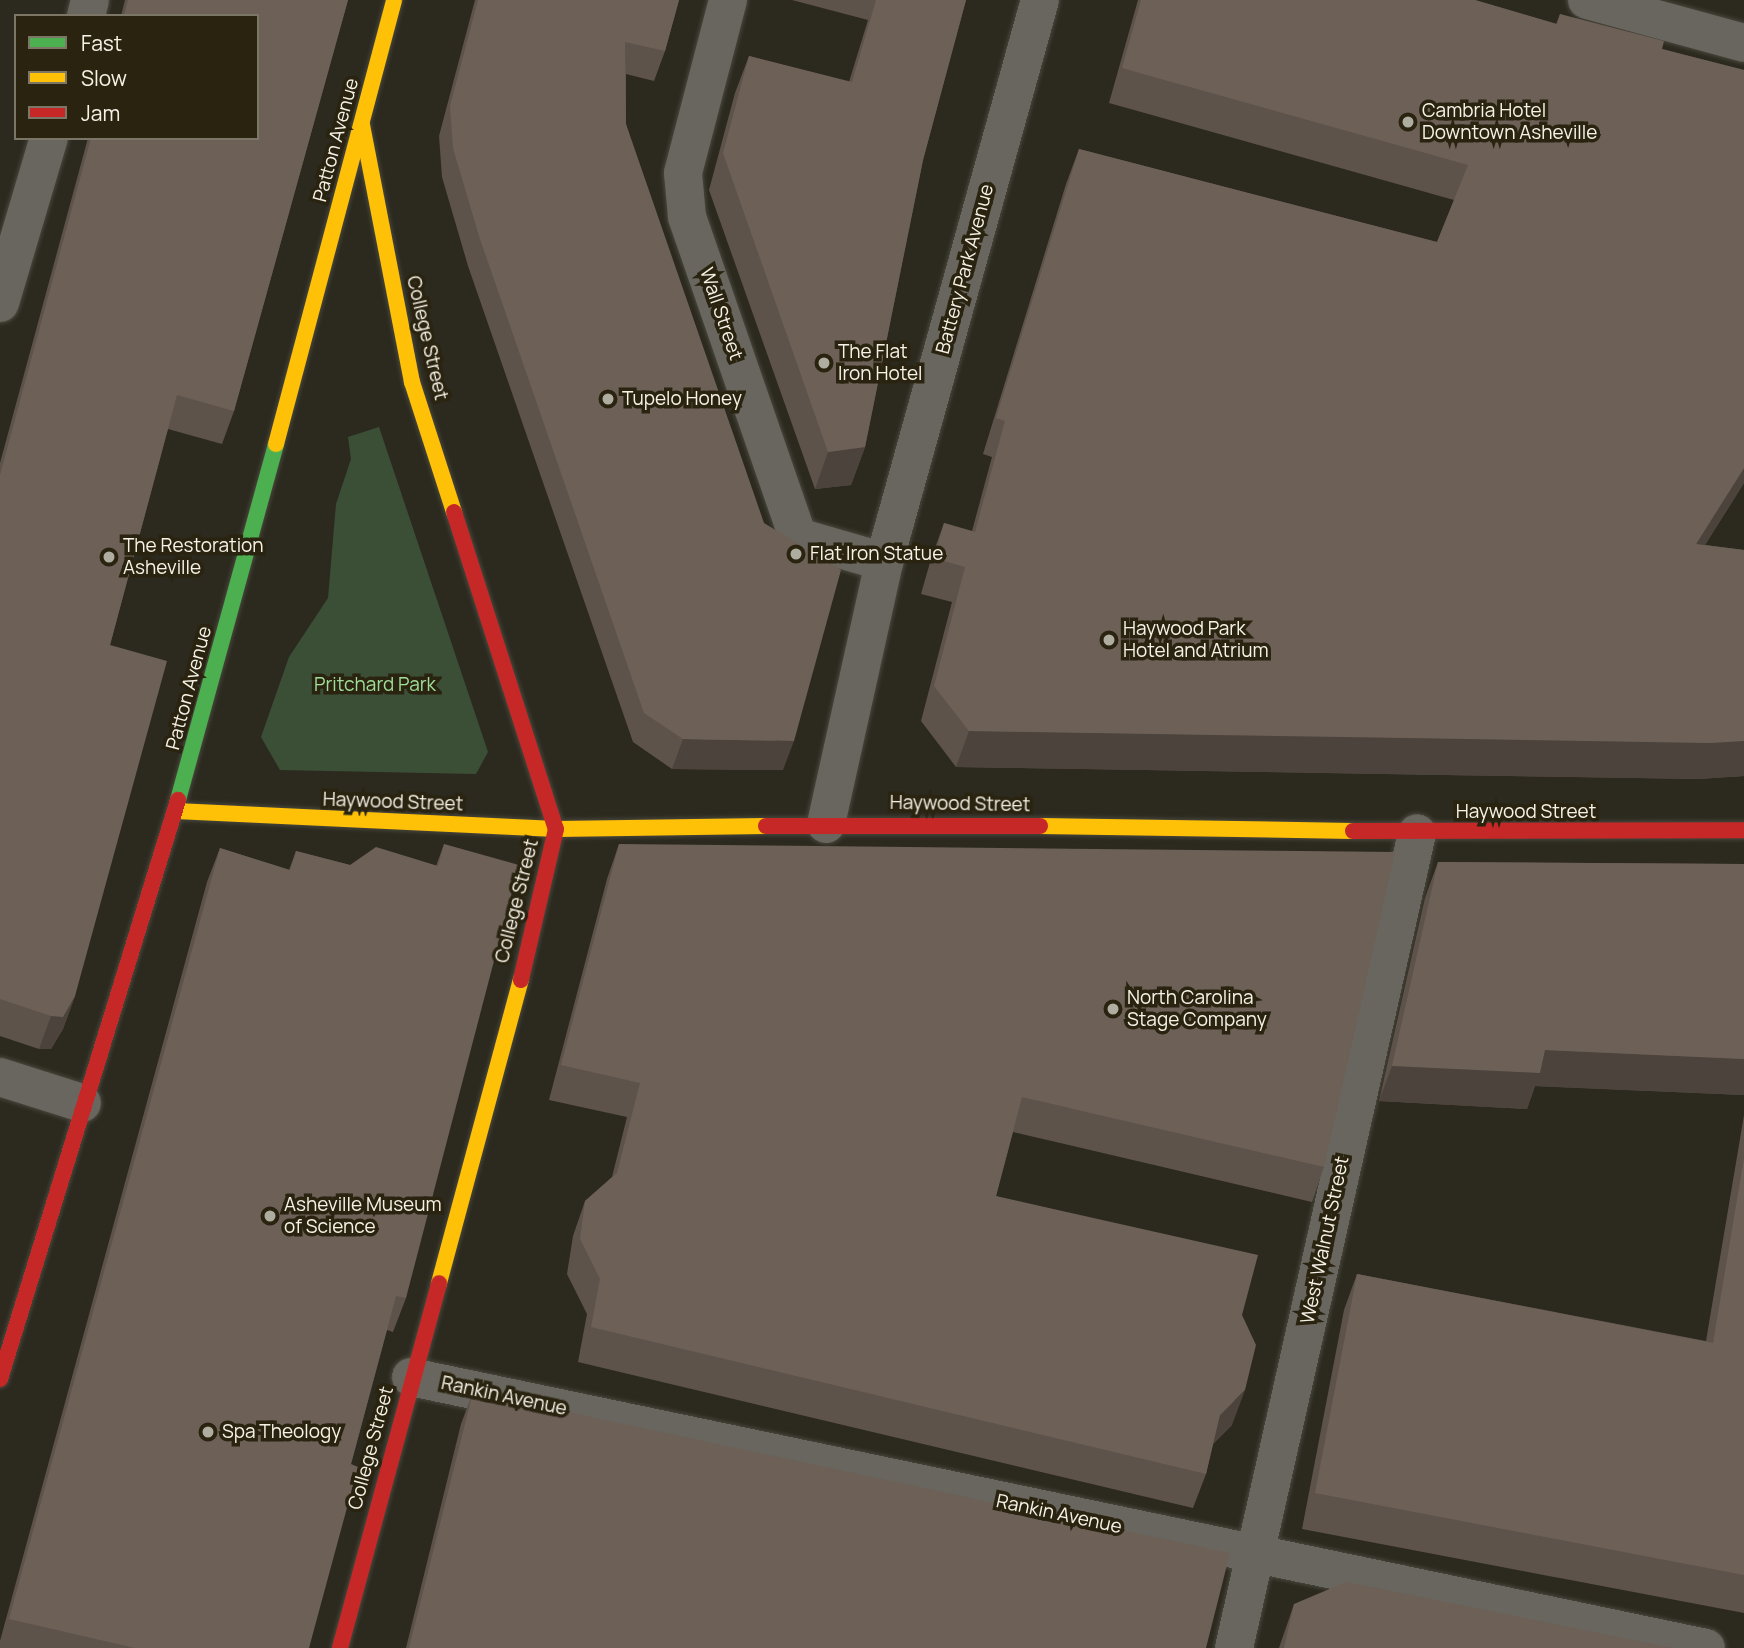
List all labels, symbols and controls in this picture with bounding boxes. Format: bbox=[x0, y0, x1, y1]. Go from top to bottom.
legend bbox=[14, 14, 259, 140]
text: Fast bbox=[81, 29, 122, 57]
text: Slow bbox=[81, 64, 127, 92]
street label: Patton Avenue bbox=[309, 76, 363, 204]
text: Jam bbox=[81, 99, 120, 127]
place label: Cambria Hotel Downtown Asheville bbox=[1422, 100, 1597, 144]
marker: Cambria Hotel Downtown Asheville bbox=[1400, 114, 1416, 130]
street label: Battery Park Avenue bbox=[931, 182, 999, 356]
street label: Wall Street bbox=[695, 265, 747, 363]
street label: College Street bbox=[402, 274, 452, 402]
place label: The Flat Iron Hotel bbox=[838, 341, 922, 385]
marker: The Flat Iron Hotel bbox=[816, 355, 832, 371]
place label: Tupelo Honey bbox=[622, 388, 742, 410]
marker: Tupelo Honey bbox=[600, 391, 616, 407]
place label: The Restoration Asheville bbox=[123, 535, 264, 579]
place label: Flat Iron Statue bbox=[810, 543, 943, 565]
marker: Flat Iron Statue bbox=[788, 546, 804, 562]
marker: The Restoration Asheville bbox=[101, 549, 117, 565]
place label: Haywood Park Hotel and Atrium bbox=[1123, 618, 1269, 662]
street label: Patton Avenue bbox=[162, 624, 216, 752]
marker: Haywood Park Hotel and Atrium bbox=[1101, 632, 1117, 648]
park label: Pritchard Park bbox=[314, 674, 436, 696]
street label: Haywood Street bbox=[322, 788, 464, 816]
street label: Haywood Street bbox=[890, 791, 1030, 817]
street label: Haywood Street bbox=[1456, 801, 1596, 823]
street label: College Street bbox=[491, 837, 543, 965]
place label: North Carolina Stage Company bbox=[1127, 987, 1267, 1031]
marker: North Carolina Stage Company bbox=[1105, 1001, 1121, 1017]
street label: West Walnut Street bbox=[1296, 1154, 1354, 1326]
place label: Asheville Museum of Science bbox=[284, 1194, 442, 1238]
marker: Asheville Museum of Science bbox=[262, 1208, 278, 1224]
street label: Rankin Avenue bbox=[439, 1372, 569, 1420]
street label: College Street bbox=[344, 1384, 398, 1512]
place label: Spa Theology bbox=[222, 1421, 341, 1443]
marker: Spa Theology bbox=[200, 1424, 216, 1440]
street label: Rankin Avenue bbox=[994, 1490, 1124, 1538]

